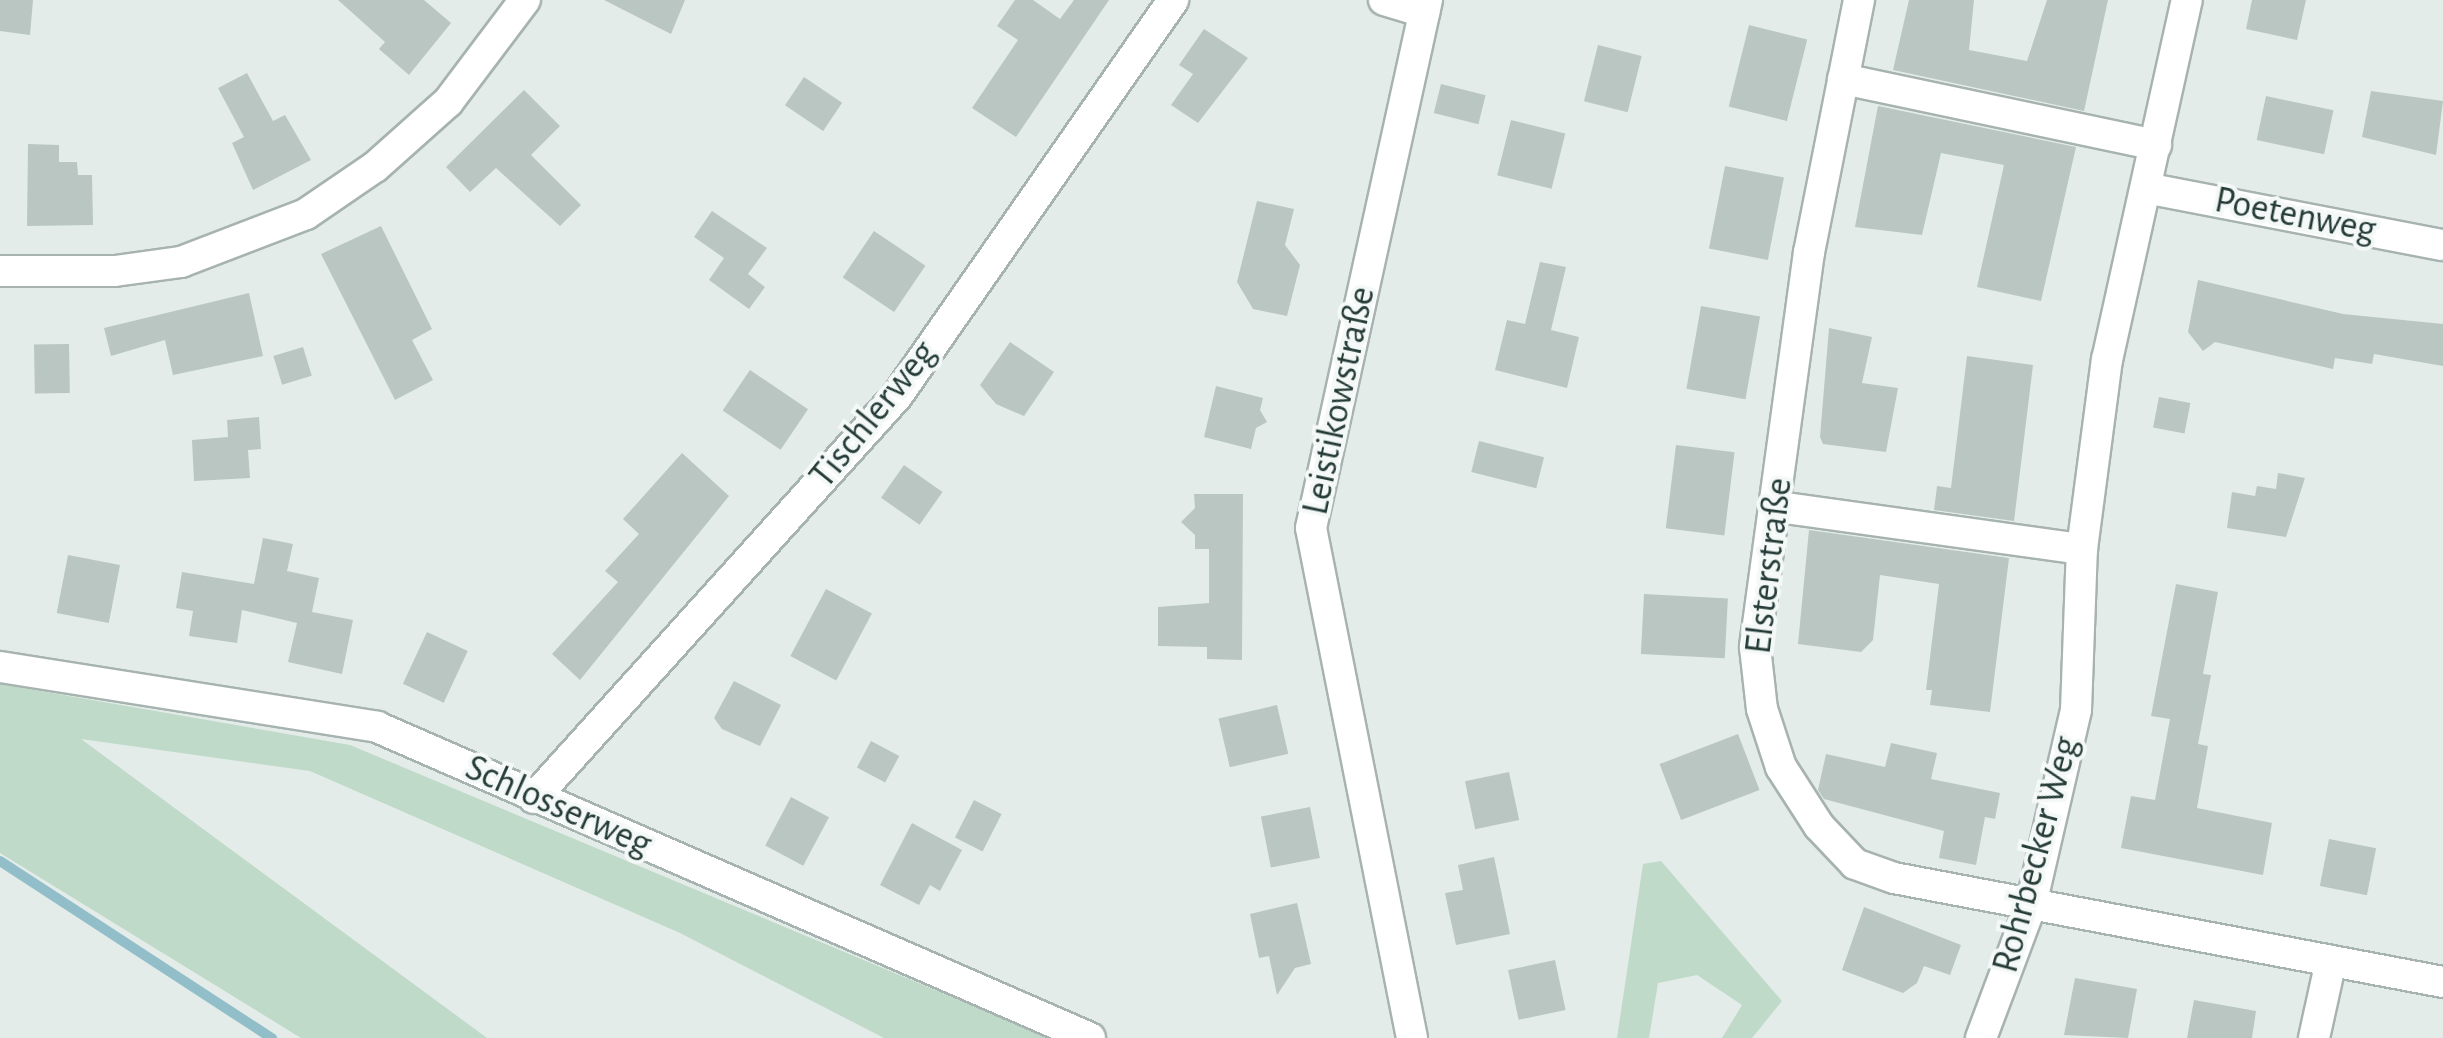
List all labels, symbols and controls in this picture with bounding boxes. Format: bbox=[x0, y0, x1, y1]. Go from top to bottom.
street label: Poetenweg bbox=[2211, 178, 2379, 254]
street label: Leistikowstraße bbox=[1294, 283, 1386, 519]
street label: Tischlerweg bbox=[801, 332, 947, 498]
street label: Elsterstraße bbox=[1737, 475, 1803, 657]
street label: Rohrbecker Weg bbox=[1984, 732, 2090, 978]
street label: Schlosserweg bbox=[458, 746, 658, 868]

